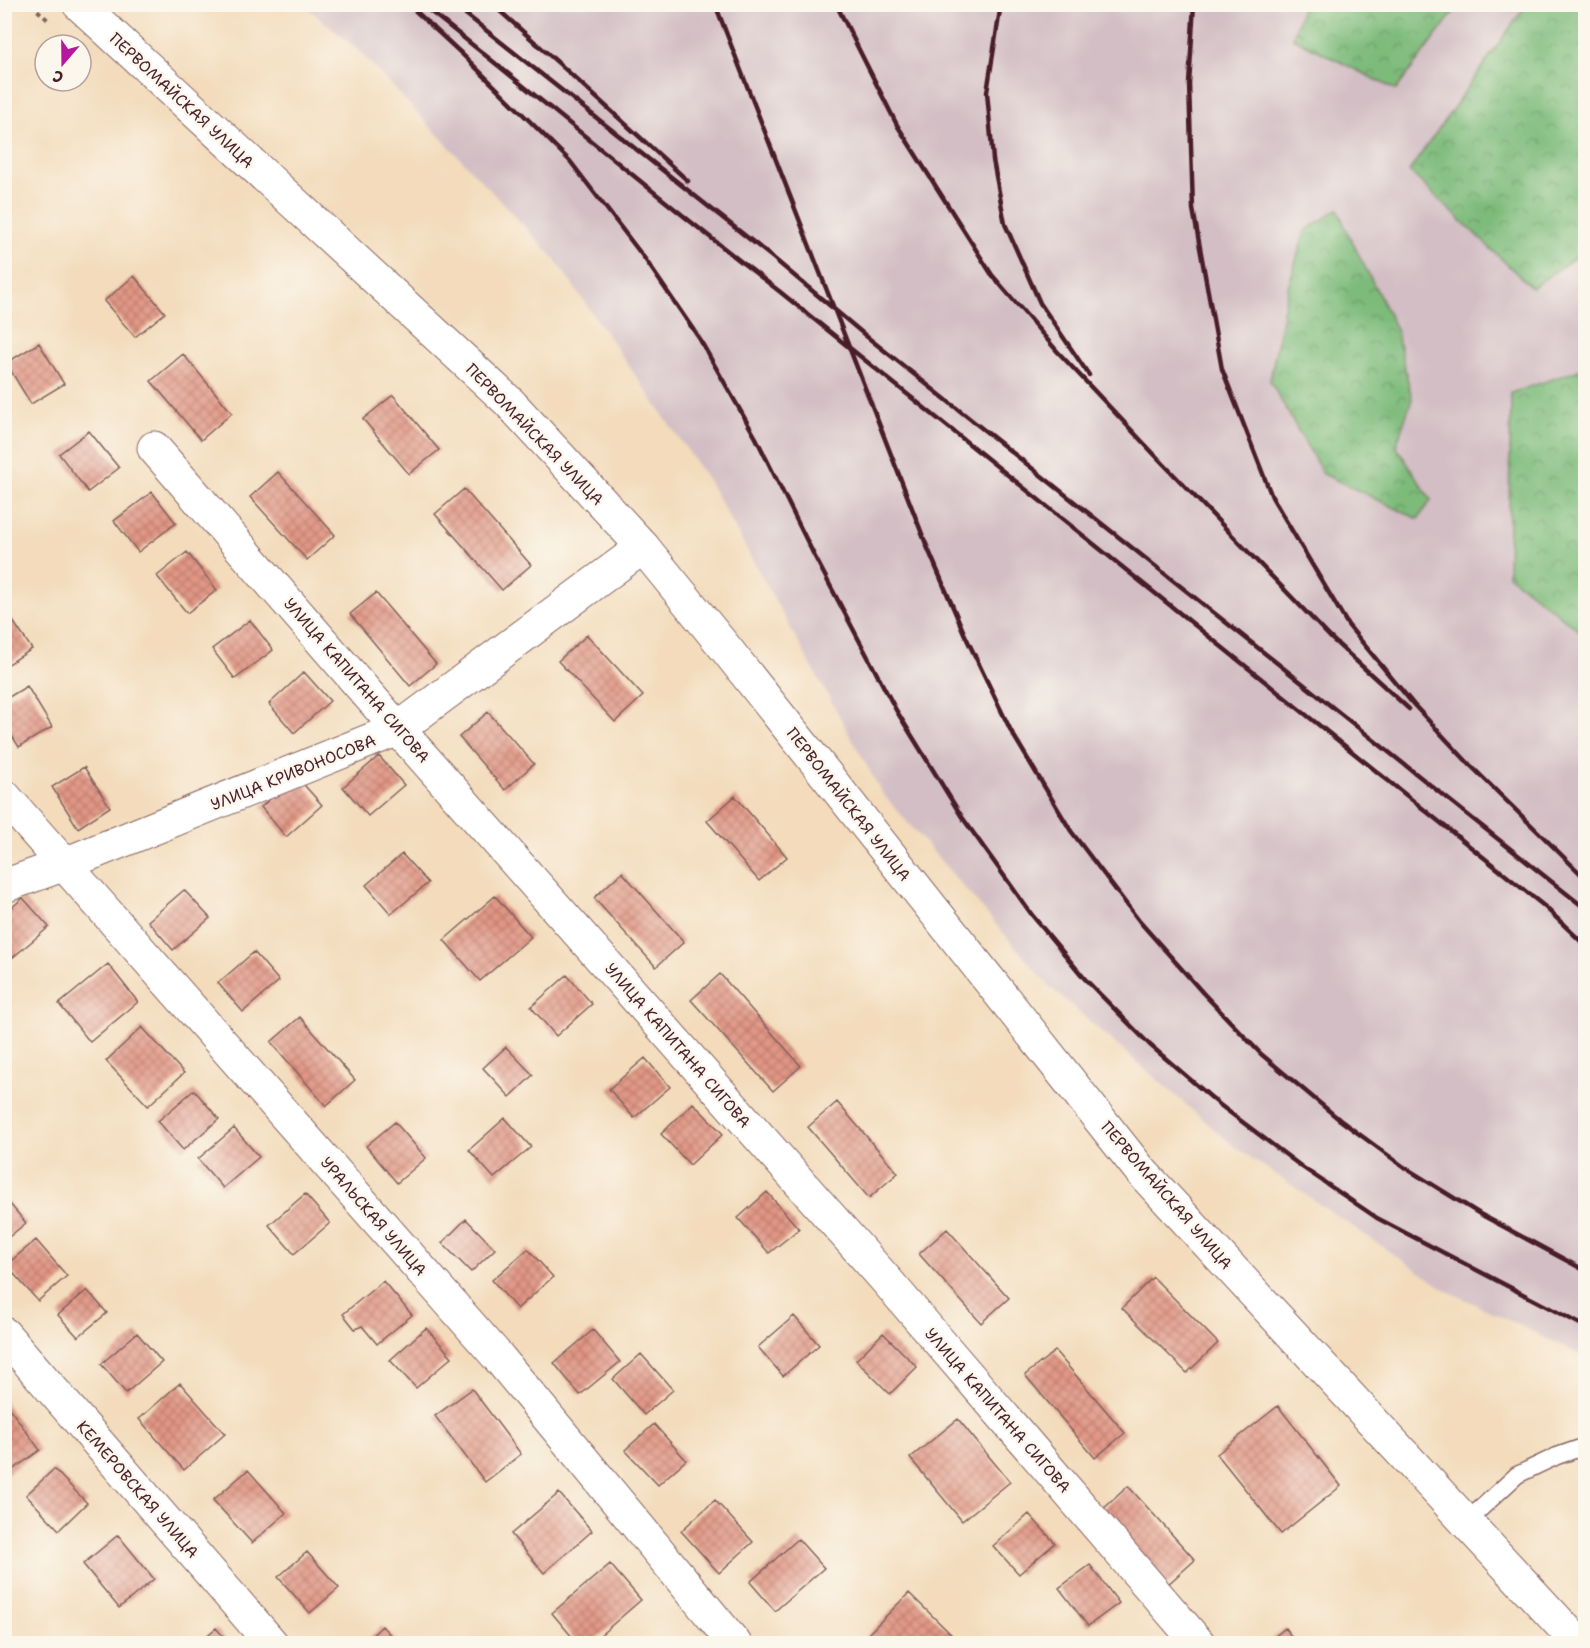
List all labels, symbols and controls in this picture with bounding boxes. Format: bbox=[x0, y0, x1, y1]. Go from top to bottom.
street label: ПЕРВОМАЙСКАЯ УЛИЦА bbox=[105, 28, 258, 173]
north arrow bbox=[33, 33, 93, 93]
text: С bbox=[50, 65, 66, 88]
street label: ПЕРВОМАЙСКАЯ УЛИЦА bbox=[461, 359, 608, 510]
street label: УЛИЦА КАПИТАНА СИГОВА bbox=[279, 593, 434, 767]
street label: ПЕРВОМАЙСКАЯ УЛИЦА bbox=[782, 723, 915, 886]
street label: УЛИЦА КРИВОНОСОВА bbox=[207, 730, 379, 815]
street label: УЛИЦА КАПИТАНА СИГОВА bbox=[600, 958, 755, 1132]
street label: ПЕРВОМАЙСКАЯ УЛИЦА bbox=[1096, 1117, 1237, 1274]
street label: УРАЛЬСКАЯ УЛИЦА bbox=[316, 1152, 431, 1280]
street label: УЛИЦА КАПИТАНА СИГОВА bbox=[920, 1323, 1075, 1497]
street label: КЕМЕРОВСКАЯ УЛИЦА bbox=[72, 1416, 203, 1562]

